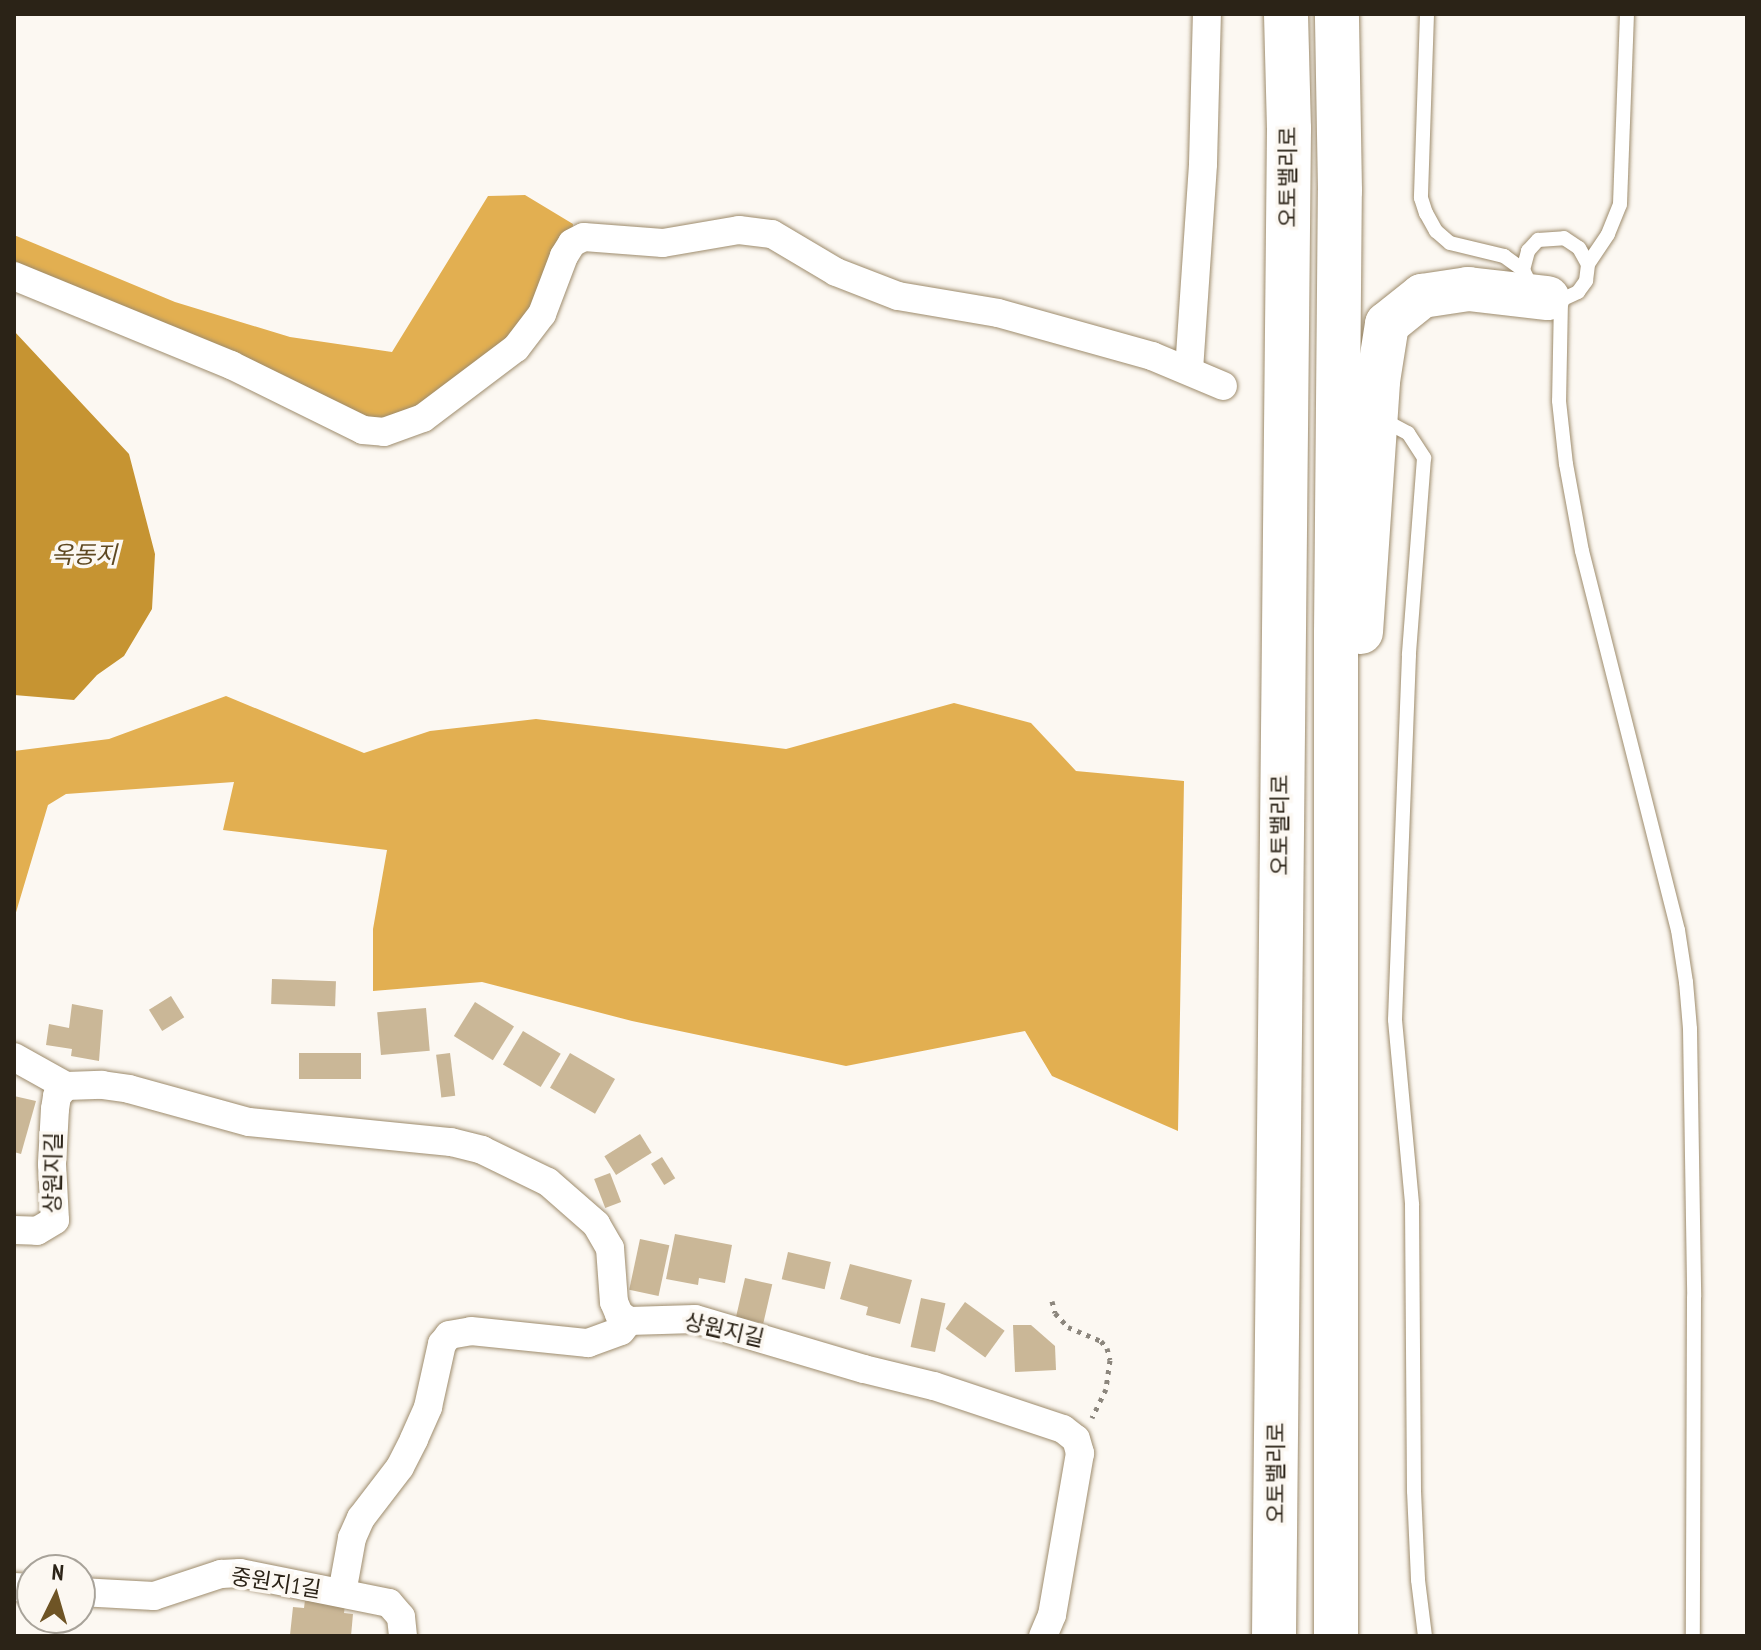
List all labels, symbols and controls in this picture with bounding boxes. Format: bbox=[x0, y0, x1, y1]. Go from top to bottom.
street label: 오토밸리로 bbox=[1275, 126, 1301, 228]
water label: 옥동지 bbox=[51, 541, 117, 569]
street label: 오토밸리로 bbox=[1267, 774, 1293, 876]
street label: 상원지길 bbox=[39, 1132, 67, 1214]
street label: 상원지길 bbox=[682, 1308, 766, 1352]
street label: 오토밸리로 bbox=[1263, 1422, 1289, 1524]
north arrow bbox=[16, 1554, 96, 1634]
text: N bbox=[51, 1558, 65, 1587]
street label: 중원지1길 bbox=[229, 1563, 323, 1603]

